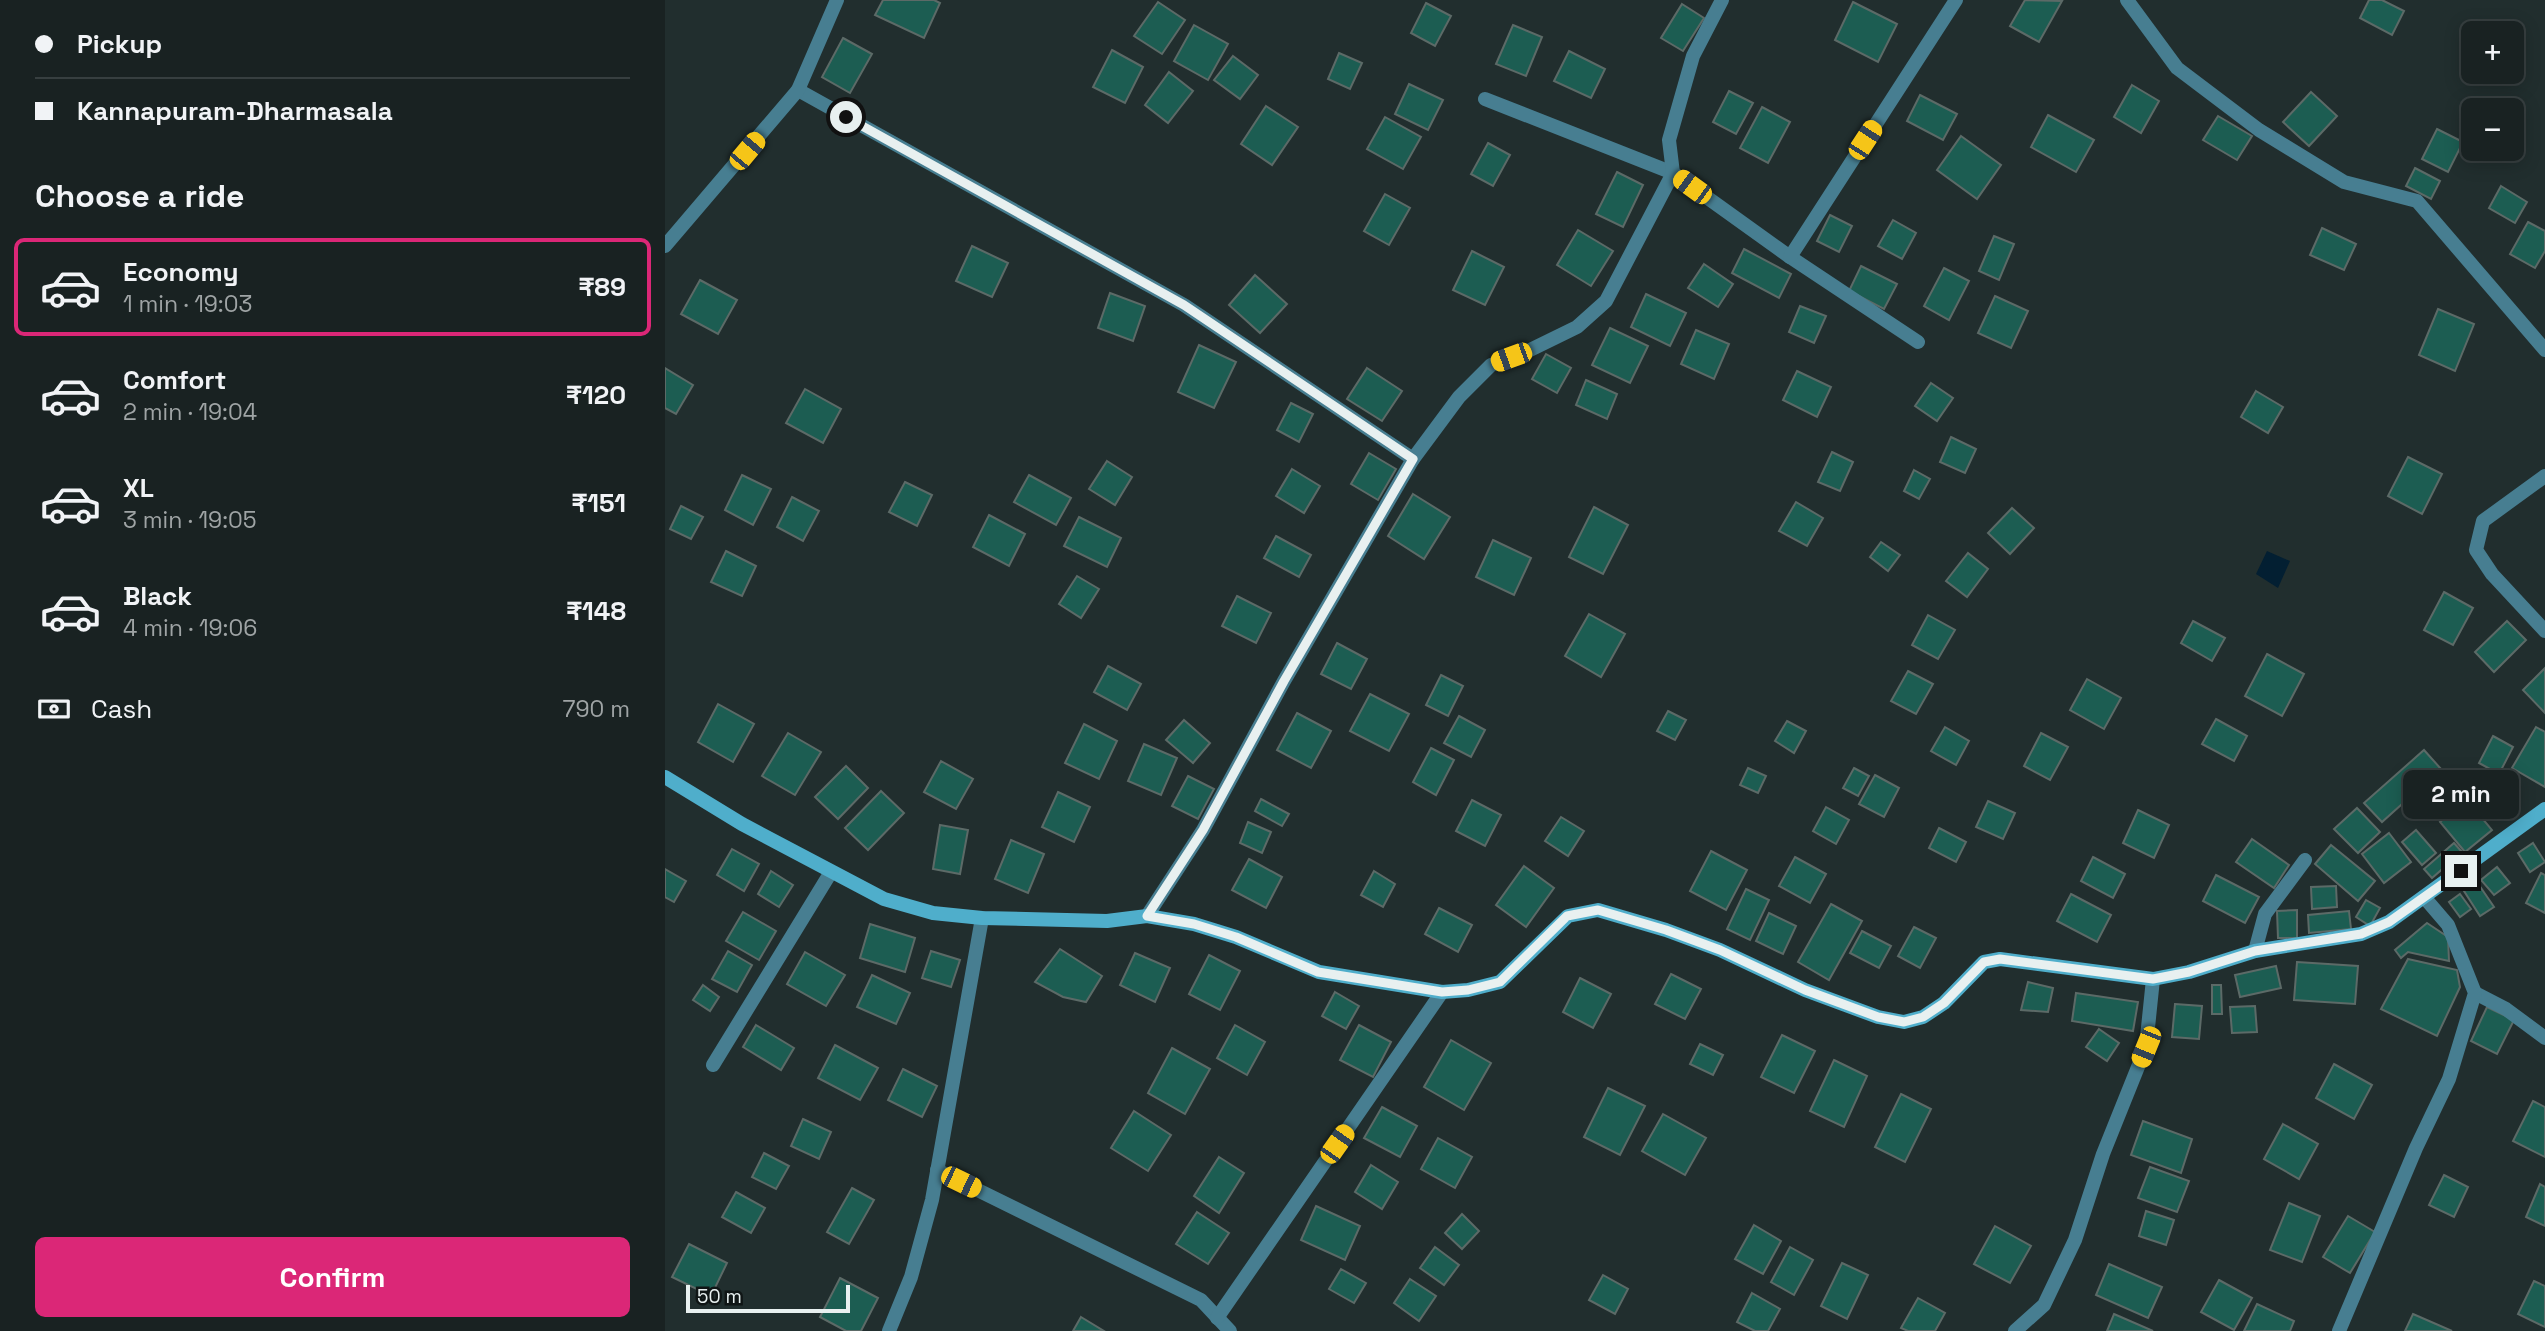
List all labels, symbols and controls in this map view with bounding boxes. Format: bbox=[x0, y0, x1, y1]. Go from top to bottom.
map controls bbox=[2461, 21, 2524, 161]
button: + bbox=[2461, 21, 2524, 84]
text: Pickup bbox=[77, 27, 162, 61]
text: Kannapuram-Dharmasala bbox=[77, 94, 393, 128]
button: − bbox=[2461, 98, 2524, 161]
route start bbox=[830, 101, 862, 133]
car bbox=[1845, 117, 1886, 163]
car bbox=[726, 128, 769, 174]
car bbox=[1669, 166, 1716, 208]
text: Choose a ride bbox=[35, 176, 245, 216]
text: Economy bbox=[123, 255, 239, 289]
icon: car bbox=[39, 256, 102, 319]
text: ₹89 bbox=[578, 270, 626, 304]
text: 1 min · 19:03 bbox=[123, 289, 252, 319]
car bbox=[1488, 340, 1535, 374]
text: Comfort bbox=[123, 363, 226, 397]
icon: car bbox=[39, 364, 102, 427]
text: ₹120 bbox=[566, 378, 626, 412]
text: 2 min · 19:04 bbox=[123, 397, 257, 427]
text: XL bbox=[123, 471, 154, 505]
icon: car bbox=[39, 472, 102, 535]
text: ₹151 bbox=[571, 486, 626, 520]
text: 3 min · 19:05 bbox=[123, 505, 256, 535]
text: Black bbox=[123, 579, 192, 613]
icon: car bbox=[39, 580, 102, 643]
text: ₹148 bbox=[566, 594, 626, 628]
text: 4 min · 19:06 bbox=[123, 613, 257, 643]
icon: cash bbox=[35, 690, 73, 728]
text: Cash bbox=[91, 692, 152, 726]
text: 790 m bbox=[563, 694, 630, 724]
callout: 2 min bbox=[2403, 770, 2519, 818]
text: 2 min bbox=[2431, 779, 2491, 809]
route end bbox=[2445, 855, 2477, 887]
car bbox=[2129, 1024, 2164, 1070]
car bbox=[1317, 1121, 1358, 1167]
car bbox=[938, 1163, 985, 1201]
button: Confirm bbox=[35, 1237, 630, 1317]
scale bar bbox=[686, 1282, 851, 1314]
text: 50 m bbox=[697, 1284, 742, 1309]

